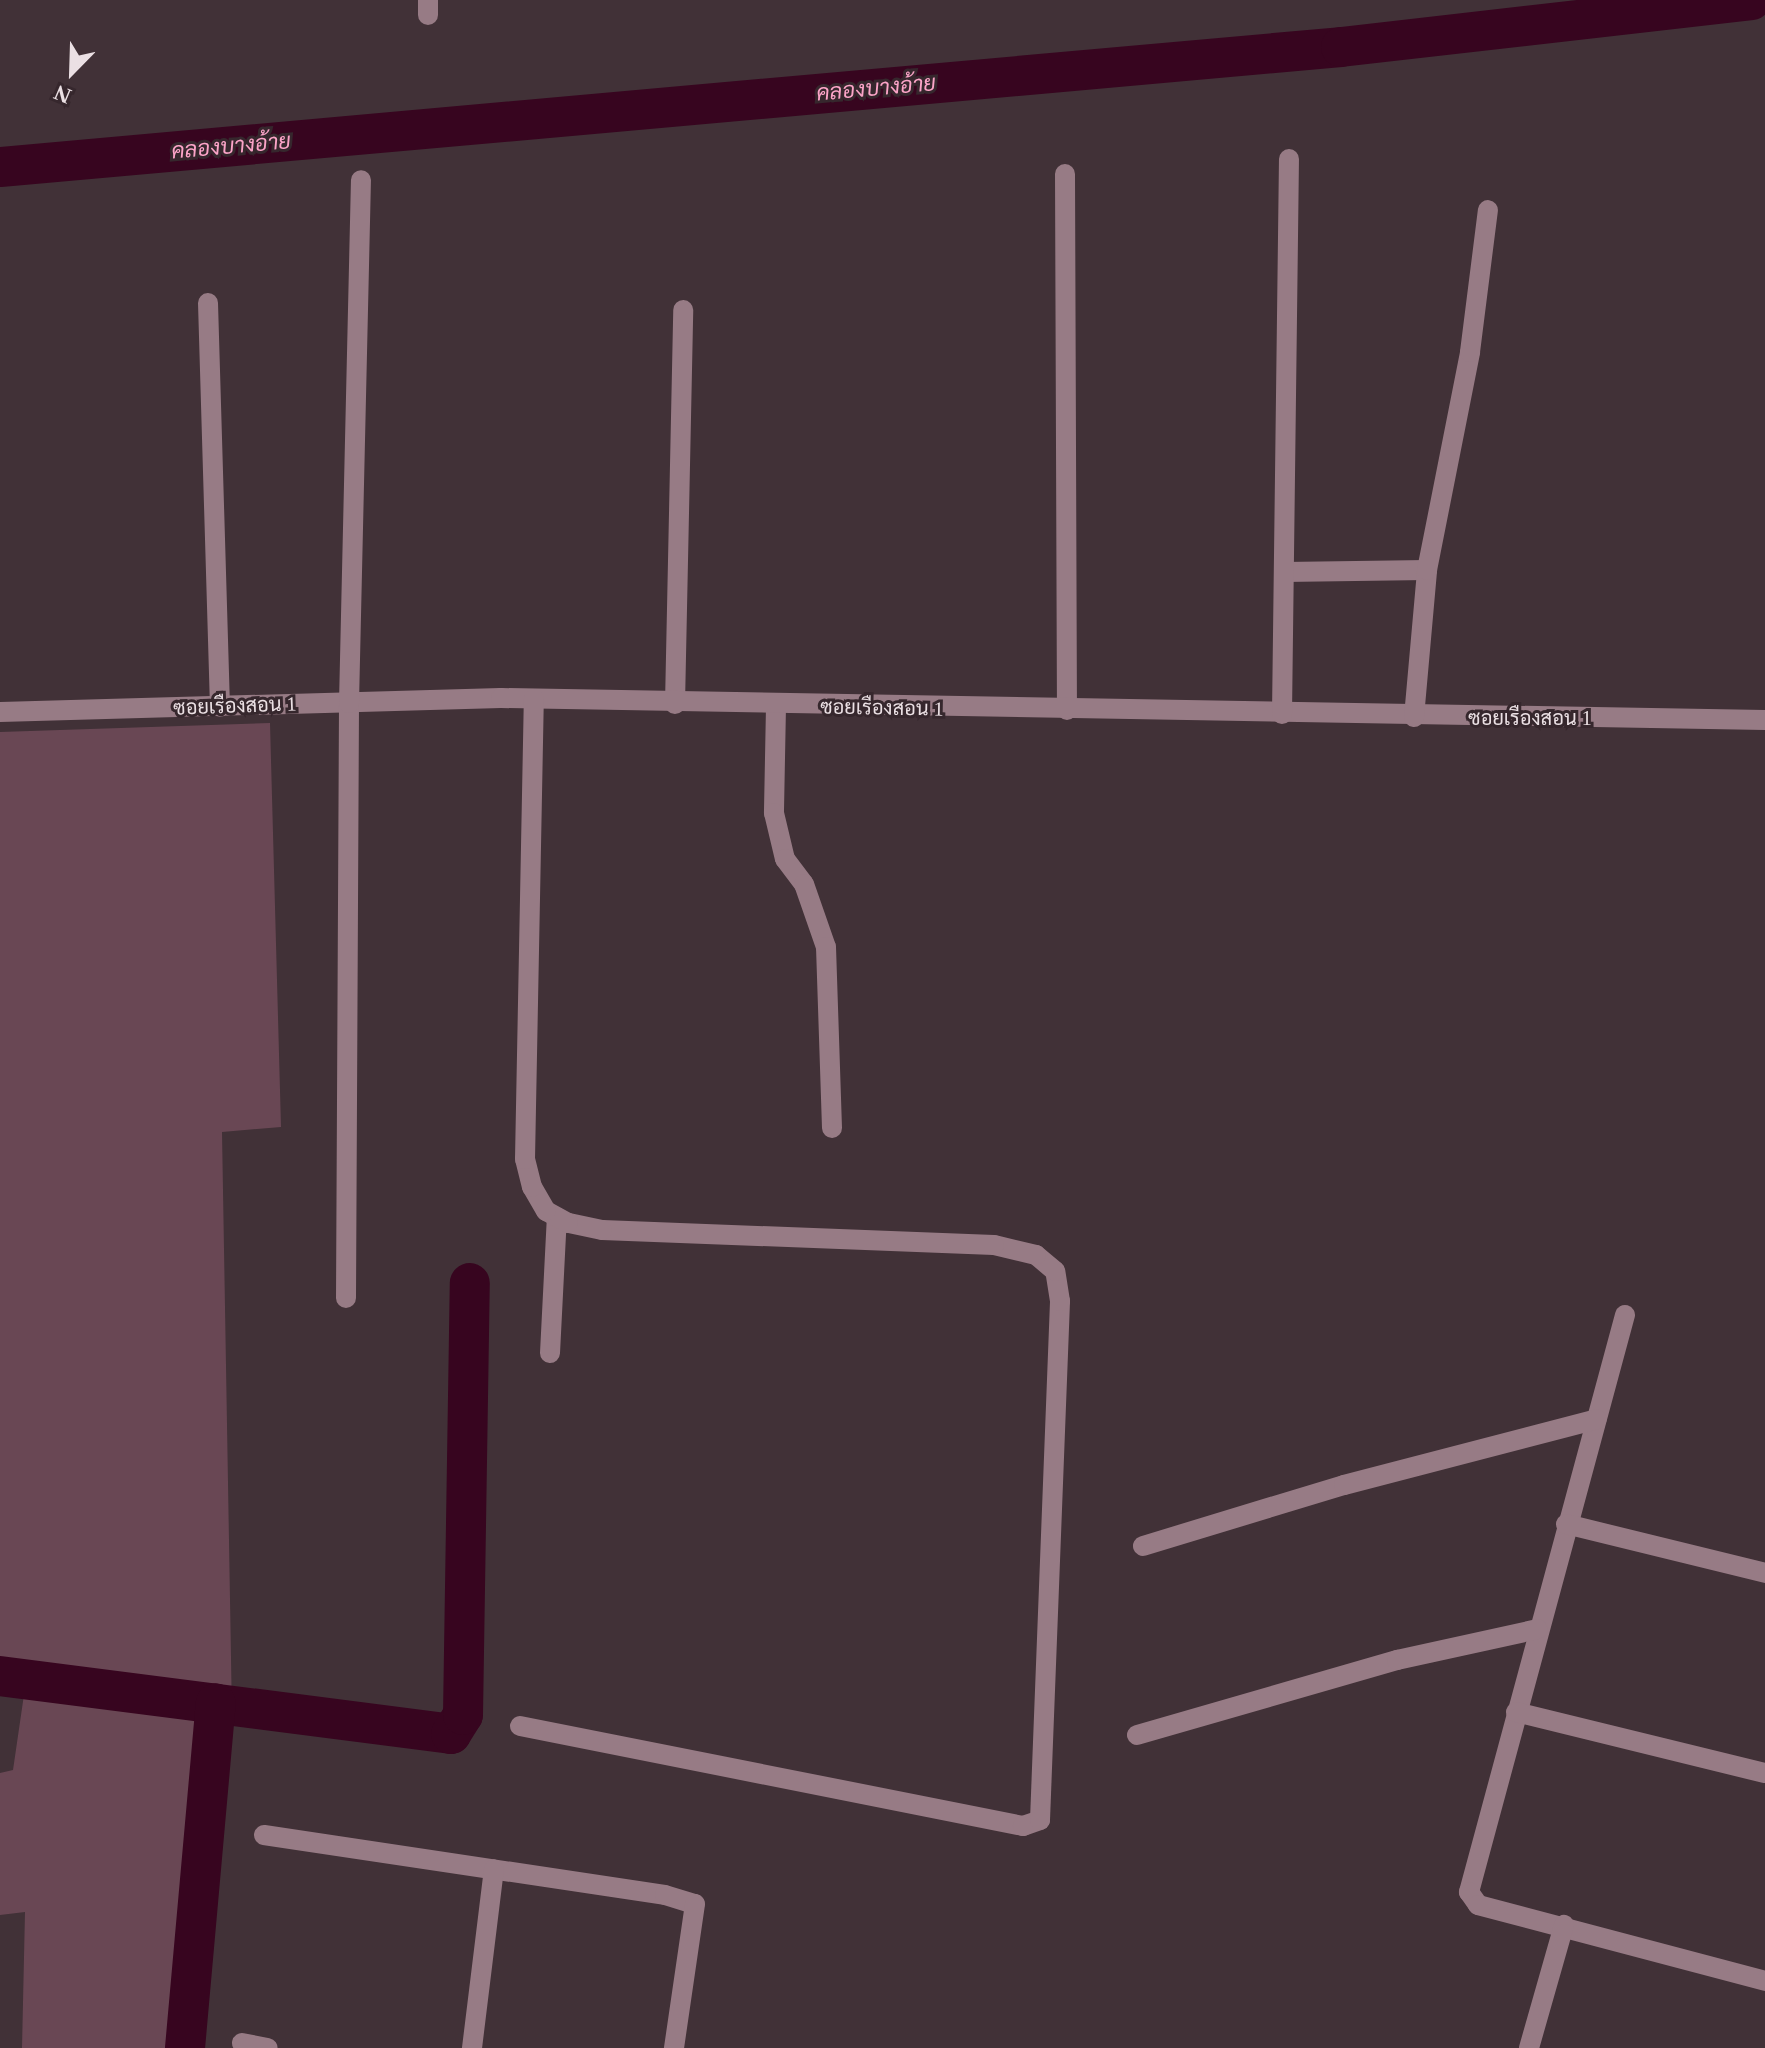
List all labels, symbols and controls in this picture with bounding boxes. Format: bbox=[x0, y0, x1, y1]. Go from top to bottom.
north arrow bbox=[32, 32, 112, 112]
water label: คลองบางอ้าย bbox=[815, 70, 937, 106]
text: N bbox=[50, 80, 75, 109]
water label: คลองบางอ้าย bbox=[170, 128, 292, 164]
street label: ซอยเรืองสอน 1 bbox=[173, 692, 297, 720]
street label: ซอยเรืองสอน 1 bbox=[820, 695, 944, 721]
street label: ซอยเรืองสอน 1 bbox=[1468, 706, 1592, 730]

